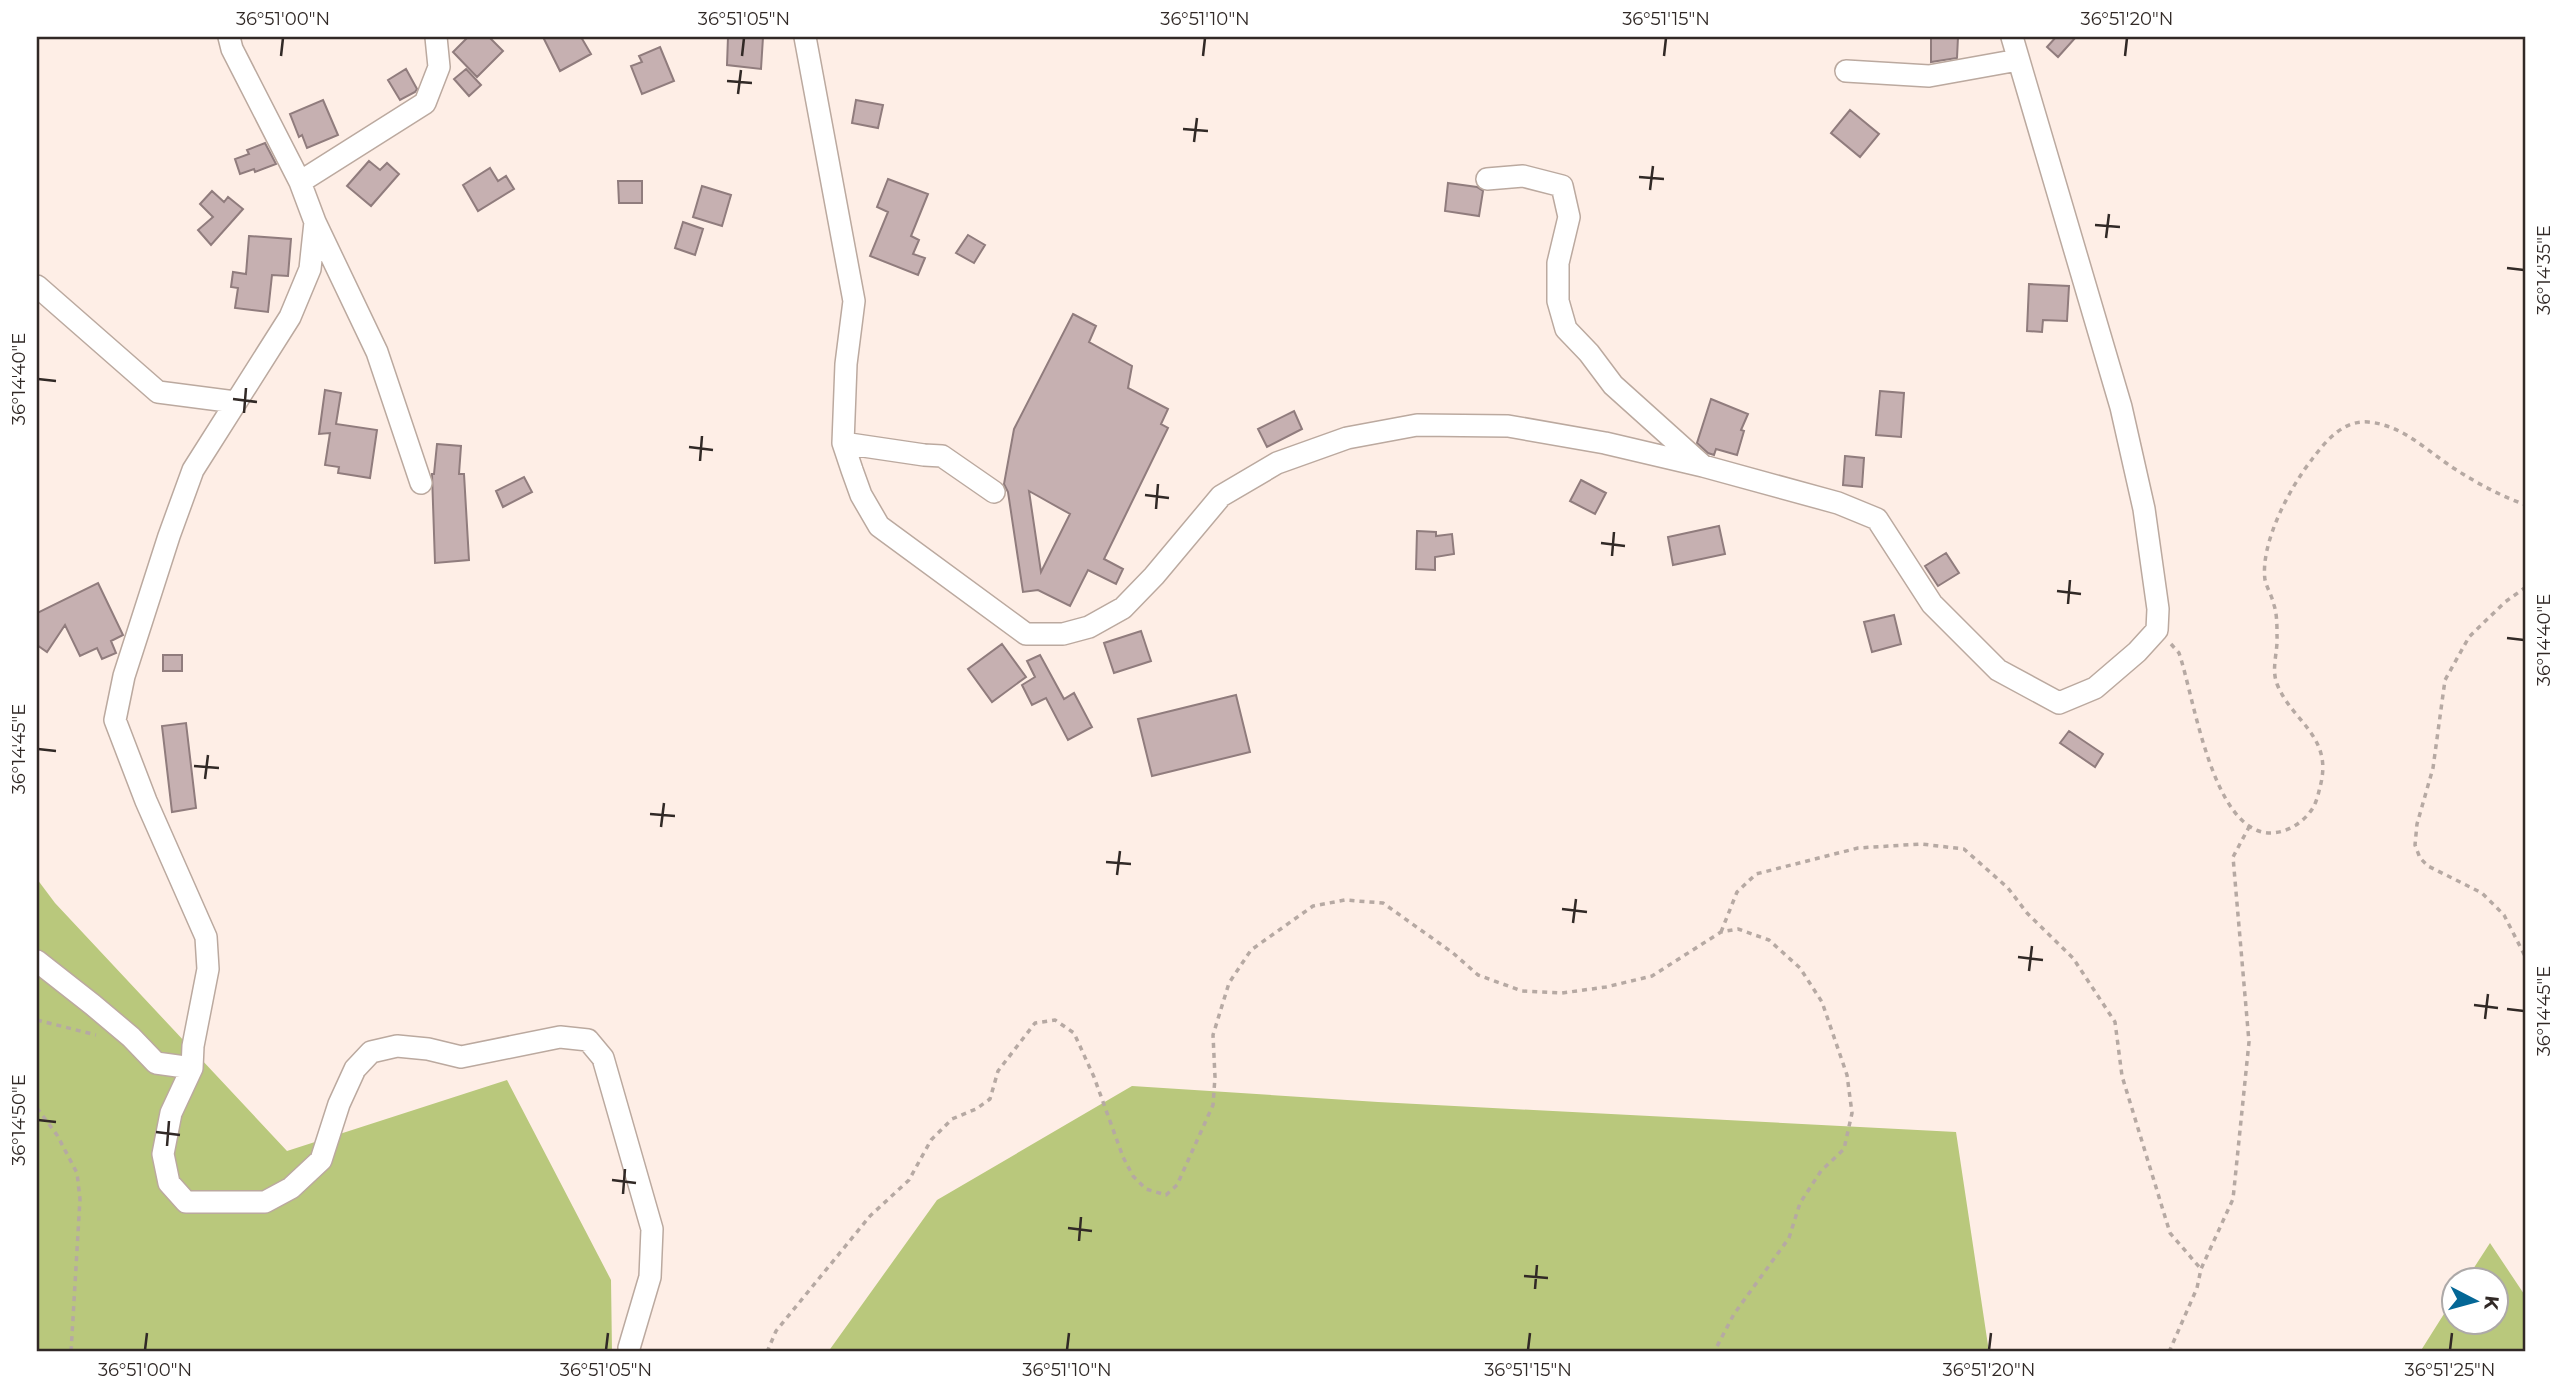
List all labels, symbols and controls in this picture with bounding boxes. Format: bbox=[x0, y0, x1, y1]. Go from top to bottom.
text: 36°51'00"N bbox=[236, 8, 330, 30]
text: 36°51'05"N bbox=[698, 8, 790, 30]
text: 36°51'10"N bbox=[1160, 8, 1250, 30]
text: 36°51'15"N bbox=[1622, 8, 1710, 30]
text: 36°51'20"N bbox=[2081, 8, 2173, 30]
text: 36°14'35"E bbox=[2533, 225, 2555, 315]
text: 36°14'40"E bbox=[8, 333, 30, 425]
text: 36°14'40"E bbox=[2533, 594, 2555, 686]
text: 36°14'45"E bbox=[8, 704, 30, 794]
text: 36°14'45"E bbox=[2533, 966, 2555, 1056]
text: 36°14'50"E bbox=[8, 1074, 30, 1166]
north arrow bbox=[2440, 1266, 2510, 1336]
text: K bbox=[2479, 1295, 2504, 1312]
text: 36°51'00"N bbox=[98, 1359, 192, 1381]
text: 36°51'05"N bbox=[560, 1359, 652, 1381]
text: 36°51'10"N bbox=[1022, 1359, 1112, 1381]
text: 36°51'15"N bbox=[1484, 1359, 1572, 1381]
text: 36°51'20"N bbox=[1943, 1359, 2035, 1381]
text: 36°51'25"N bbox=[2405, 1359, 2495, 1381]

